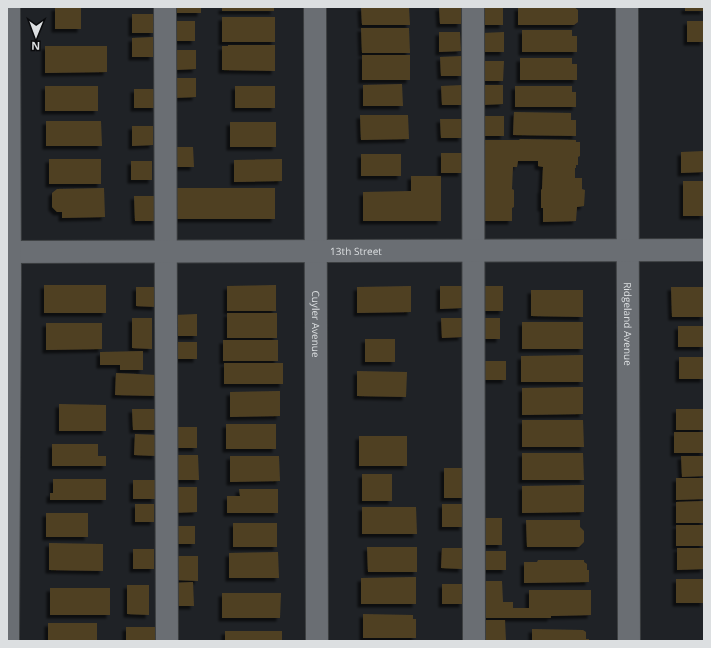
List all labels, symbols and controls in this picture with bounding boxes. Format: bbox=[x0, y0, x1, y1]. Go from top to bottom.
north arrow bbox=[16, 16, 56, 56]
text: N bbox=[31, 39, 40, 54]
street label: 13th Street bbox=[330, 244, 382, 258]
street label: Ridgeland Avenue bbox=[621, 282, 635, 366]
street label: Cuyler Avenue bbox=[309, 290, 323, 358]

